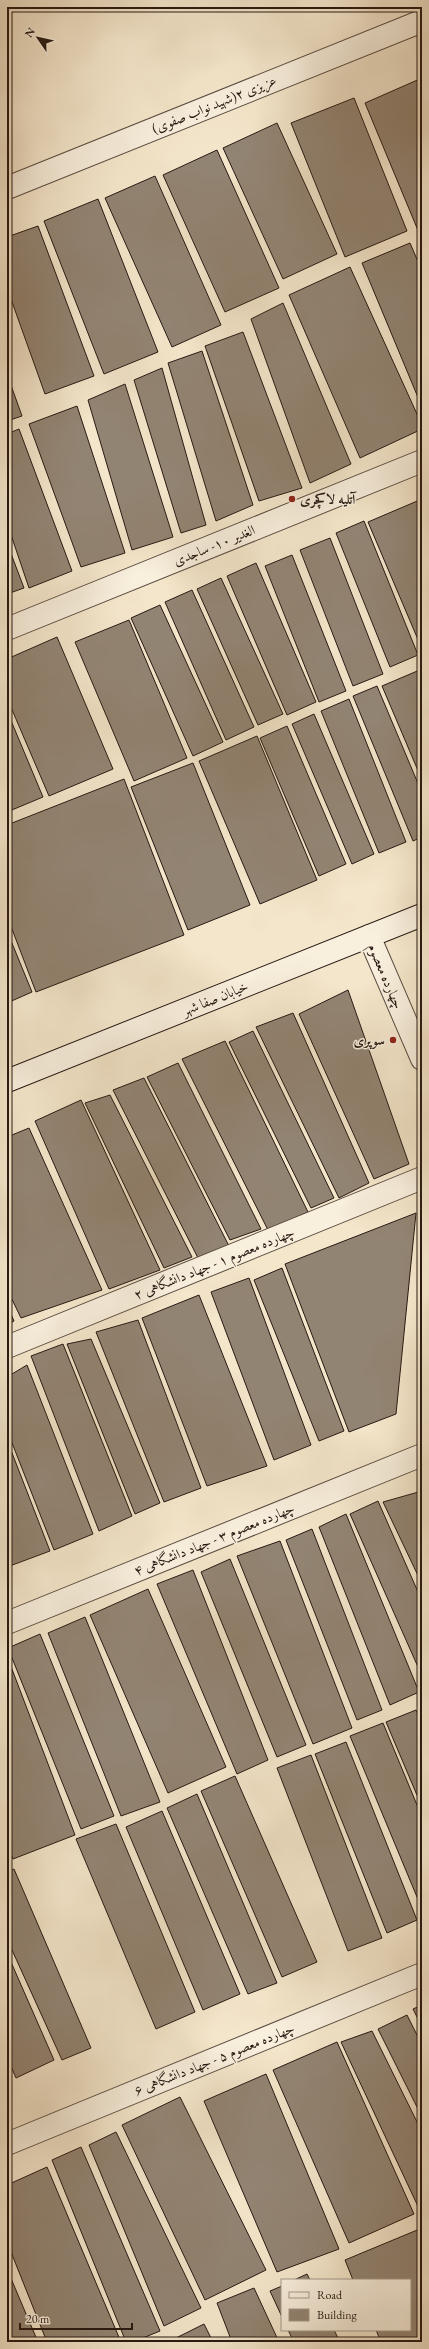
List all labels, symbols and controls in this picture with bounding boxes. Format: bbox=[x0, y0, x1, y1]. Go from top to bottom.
north arrow bbox=[18, 18, 58, 58]
text: N bbox=[21, 25, 38, 40]
street label: عزیزی ۲(شهید نواب صفوی) bbox=[149, 71, 279, 138]
place label: آتلیه لاکچری bbox=[300, 490, 357, 509]
marker: آتلیه لاکچری bbox=[287, 494, 297, 504]
street label: الغدیر ۱۰- ساجدی bbox=[170, 520, 258, 570]
street label: چهارده معصوم bbox=[360, 940, 408, 1013]
street label: خیابان صفا شهر bbox=[178, 977, 251, 1021]
place label: سوپری bbox=[354, 1031, 385, 1050]
marker: سوپری bbox=[388, 1035, 398, 1045]
street label: چهارده معصوم ۱ - جهاد دانشگاهی ۲ bbox=[131, 1223, 298, 1307]
street label: چهارده معصوم ۳ - جهاد دانشگاهی ۴ bbox=[131, 1499, 298, 1583]
street label: چهارده معصوم ۵ - جهاد دانشگاهی ۶ bbox=[131, 2019, 298, 2103]
legend bbox=[281, 2279, 411, 2331]
text: Road bbox=[317, 2287, 343, 2303]
scale bar bbox=[20, 2305, 132, 2331]
text: Building bbox=[317, 2307, 358, 2323]
text: 20 m bbox=[26, 2311, 50, 2327]

